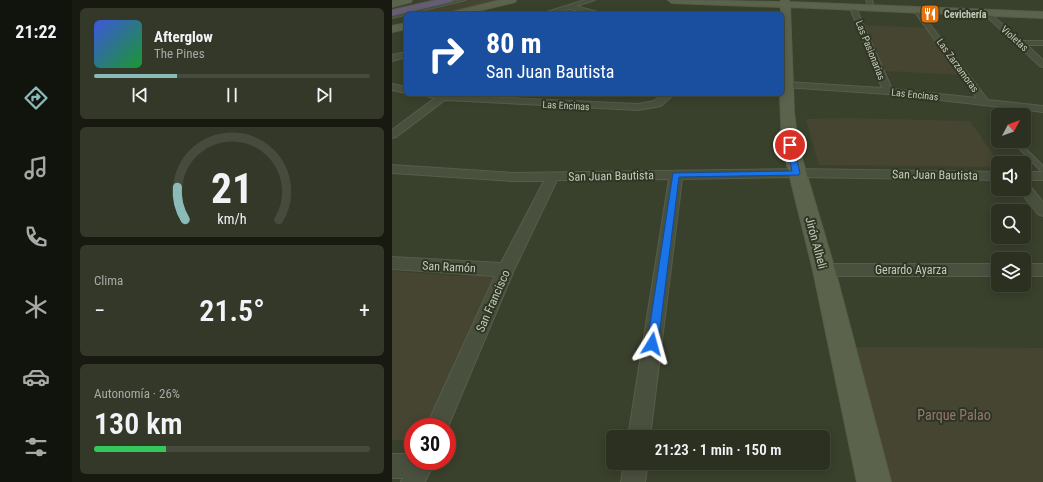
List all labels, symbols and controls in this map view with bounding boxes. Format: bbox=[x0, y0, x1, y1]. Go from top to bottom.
restaurant icon: Cevichería bbox=[919, 3, 941, 25]
place label: Cevichería bbox=[944, 9, 987, 20]
street label: Las Pasionarias bbox=[854, 19, 888, 82]
text: 21:22 bbox=[15, 21, 57, 42]
street label: Violetas bbox=[999, 24, 1031, 54]
text: 80 m bbox=[486, 27, 542, 60]
text: Afterglow bbox=[154, 28, 213, 46]
icon: right bbox=[420, 28, 472, 80]
street label: Las Zarzamoras bbox=[935, 36, 981, 95]
text: The Pines bbox=[154, 46, 205, 61]
text: San Juan Bautista bbox=[486, 61, 614, 82]
icon: directions bbox=[22, 84, 50, 112]
icon: previous bbox=[129, 84, 151, 106]
icon: pause bbox=[221, 84, 243, 106]
icon: next bbox=[313, 84, 335, 106]
street label: Las Encinas bbox=[891, 87, 939, 102]
street label: Las Encinas bbox=[542, 99, 590, 112]
north arrow bbox=[991, 108, 1031, 148]
map controls bbox=[991, 108, 1031, 292]
pin bbox=[773, 128, 807, 162]
icon: arrive bbox=[779, 134, 801, 156]
icon: music bbox=[22, 154, 50, 182]
button: sound bbox=[991, 156, 1031, 196]
text: 21 bbox=[211, 164, 253, 213]
street label: San Juan Bautista bbox=[892, 167, 978, 183]
street label: San Juan Bautista bbox=[568, 168, 654, 184]
button: search bbox=[991, 204, 1031, 244]
text: km/h bbox=[217, 210, 247, 226]
street label: Jirón Alheli bbox=[802, 215, 830, 271]
icon: phone bbox=[22, 223, 50, 251]
button: layers bbox=[991, 252, 1031, 292]
street label: San Ramón bbox=[422, 259, 476, 275]
street label: Gerardo Ayarza bbox=[875, 263, 947, 277]
street label: San Francisco bbox=[473, 268, 513, 334]
text: Clima bbox=[94, 273, 123, 288]
icon: climate bbox=[22, 293, 50, 321]
text: 21.5° bbox=[199, 293, 265, 328]
text: − bbox=[94, 298, 105, 323]
text: + bbox=[359, 298, 370, 323]
position arrow bbox=[631, 323, 673, 365]
icon: car bbox=[22, 363, 50, 391]
text: Autonomía · 26% bbox=[94, 386, 180, 401]
text: 130 km bbox=[94, 406, 183, 441]
park label: Parque Palao bbox=[917, 407, 991, 423]
speed limit sign: 30 bbox=[404, 418, 456, 470]
icon: filters bbox=[22, 433, 50, 461]
text: 21:23 · 1 min · 150 m bbox=[655, 441, 781, 459]

